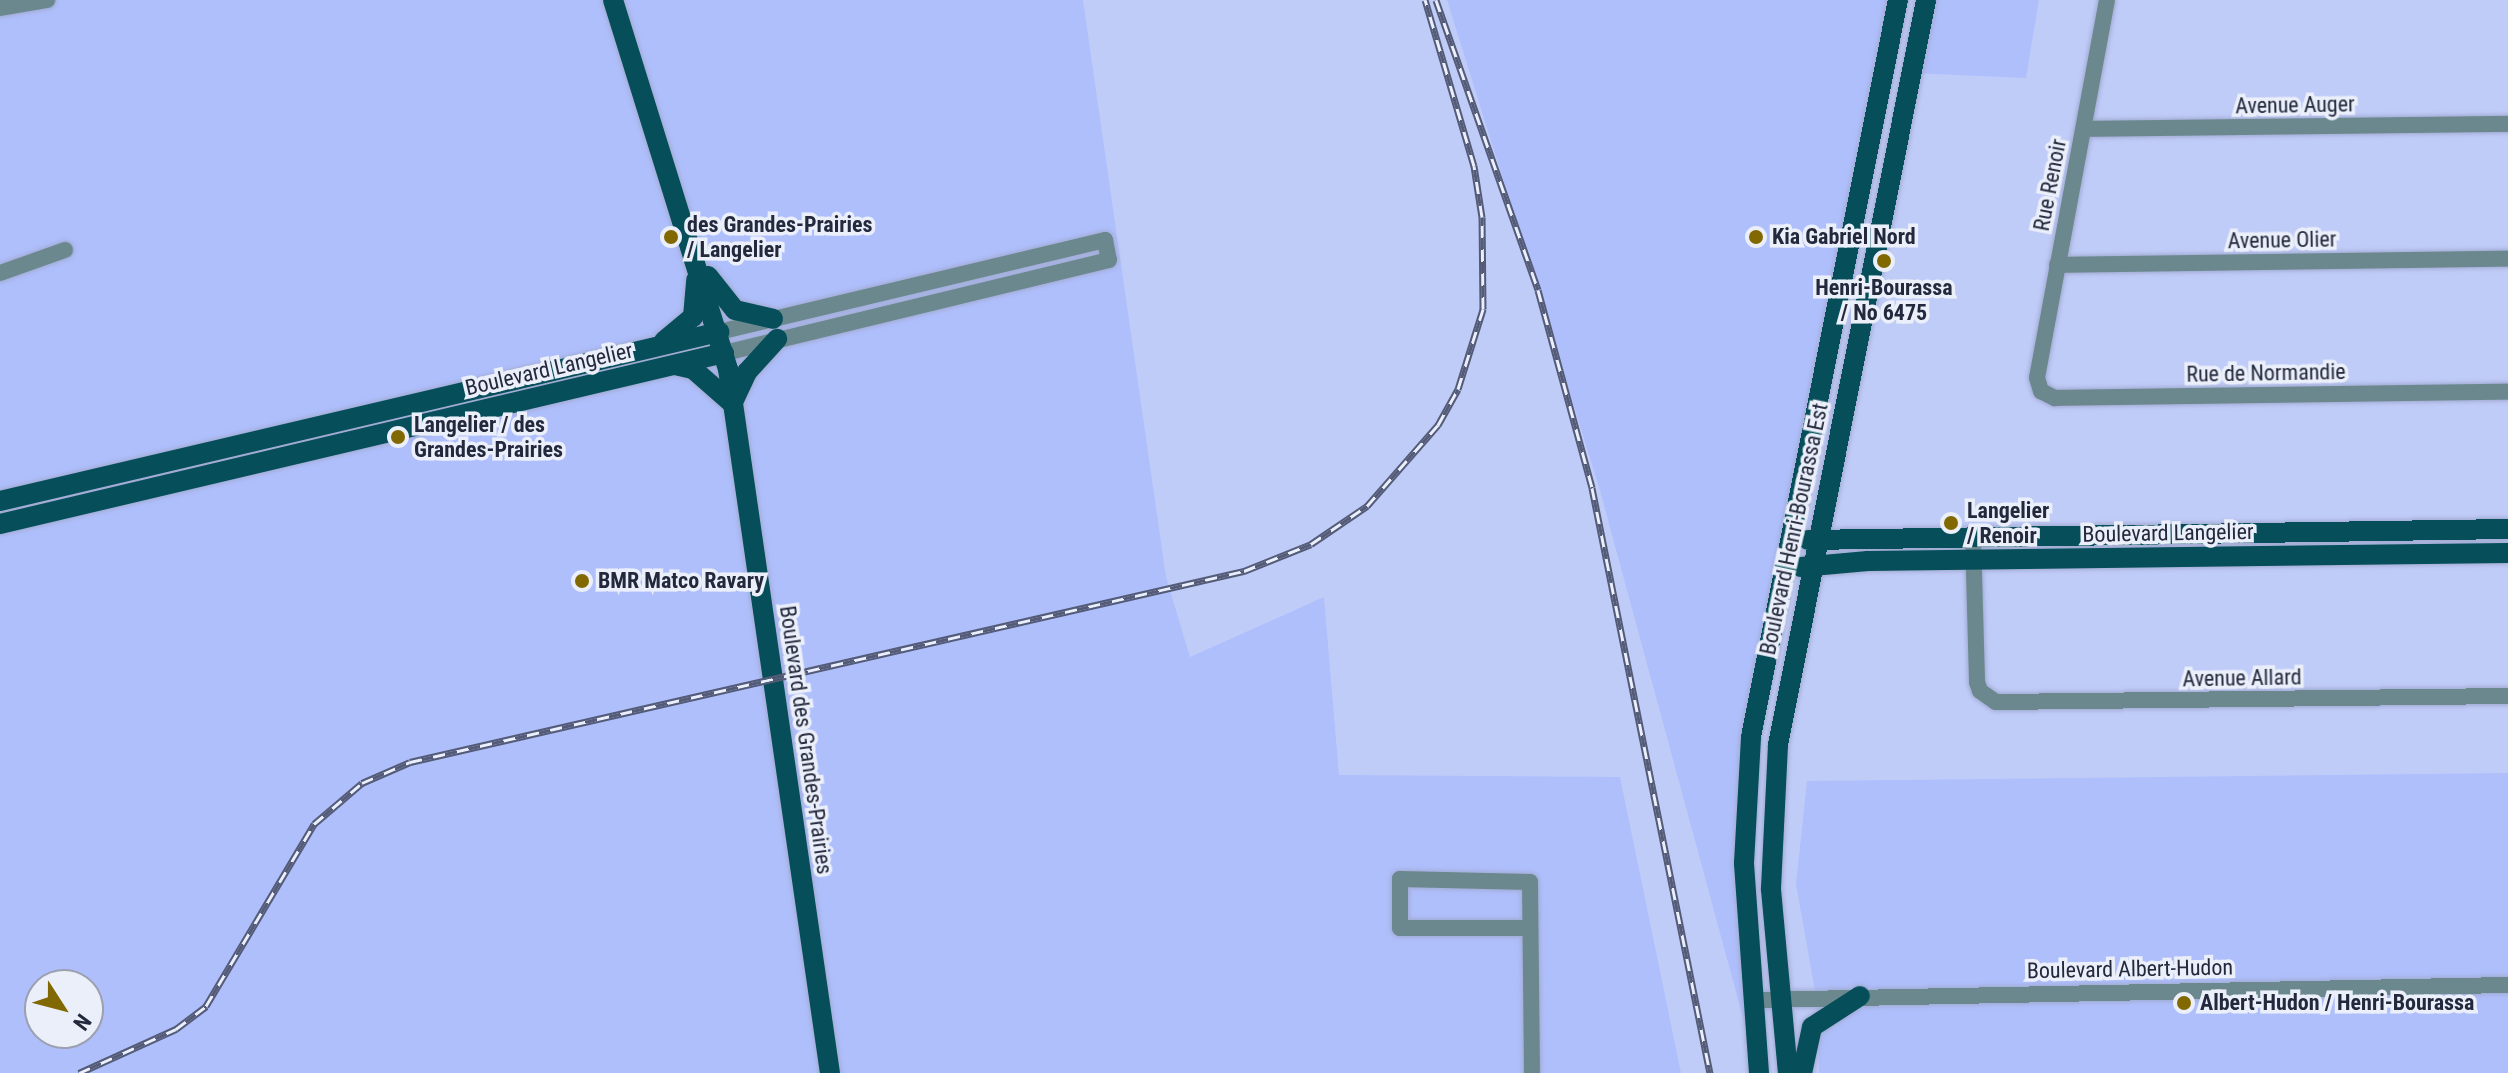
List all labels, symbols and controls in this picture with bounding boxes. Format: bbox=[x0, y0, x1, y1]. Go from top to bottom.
street label: Avenue Auger bbox=[2235, 91, 2355, 119]
street label: Rue Renoir bbox=[2028, 137, 2072, 233]
place label: des Grandes-Prairies / Langelier bbox=[687, 211, 873, 262]
place label: Kia Gabriel Nord bbox=[1772, 224, 1916, 250]
street label: Avenue Olier bbox=[2227, 226, 2337, 254]
marker: des Grandes-Prairies / Langelier bbox=[662, 228, 680, 246]
marker: Kia Gabriel Nord bbox=[1747, 228, 1765, 246]
marker: Henri-Bourassa / No 6475 bbox=[1875, 252, 1893, 270]
place label: Henri-Bourassa / No 6475 bbox=[1815, 274, 1953, 326]
street label: Boulevard Langelier bbox=[463, 337, 635, 401]
street label: Rue de Normandie bbox=[2186, 358, 2346, 388]
street label: Boulevard Henri-Bourassa Est bbox=[1754, 401, 1834, 657]
place label: Langelier / des Grandes-Prairies bbox=[414, 411, 563, 462]
marker: Langelier / des Grandes-Prairies bbox=[389, 428, 407, 446]
place label: Langelier / Renoir bbox=[1967, 497, 2049, 548]
marker: Langelier / Renoir bbox=[1942, 514, 1960, 532]
street label: Boulevard Langelier bbox=[2082, 518, 2254, 548]
place label: BMR Matco Ravary bbox=[598, 568, 764, 594]
marker: BMR Matco Ravary bbox=[573, 572, 591, 590]
street label: Boulevard des Grandes-Prairies bbox=[774, 604, 838, 876]
street label: Avenue Allard bbox=[2182, 664, 2302, 692]
street label: Boulevard Albert-Hudon bbox=[2027, 954, 2233, 984]
north arrow bbox=[24, 969, 104, 1049]
place label: Albert-Hudon / Henri-Bourassa bbox=[2200, 990, 2474, 1016]
marker: Albert-Hudon / Henri-Bourassa bbox=[2175, 994, 2193, 1012]
text: N bbox=[68, 1009, 96, 1035]

